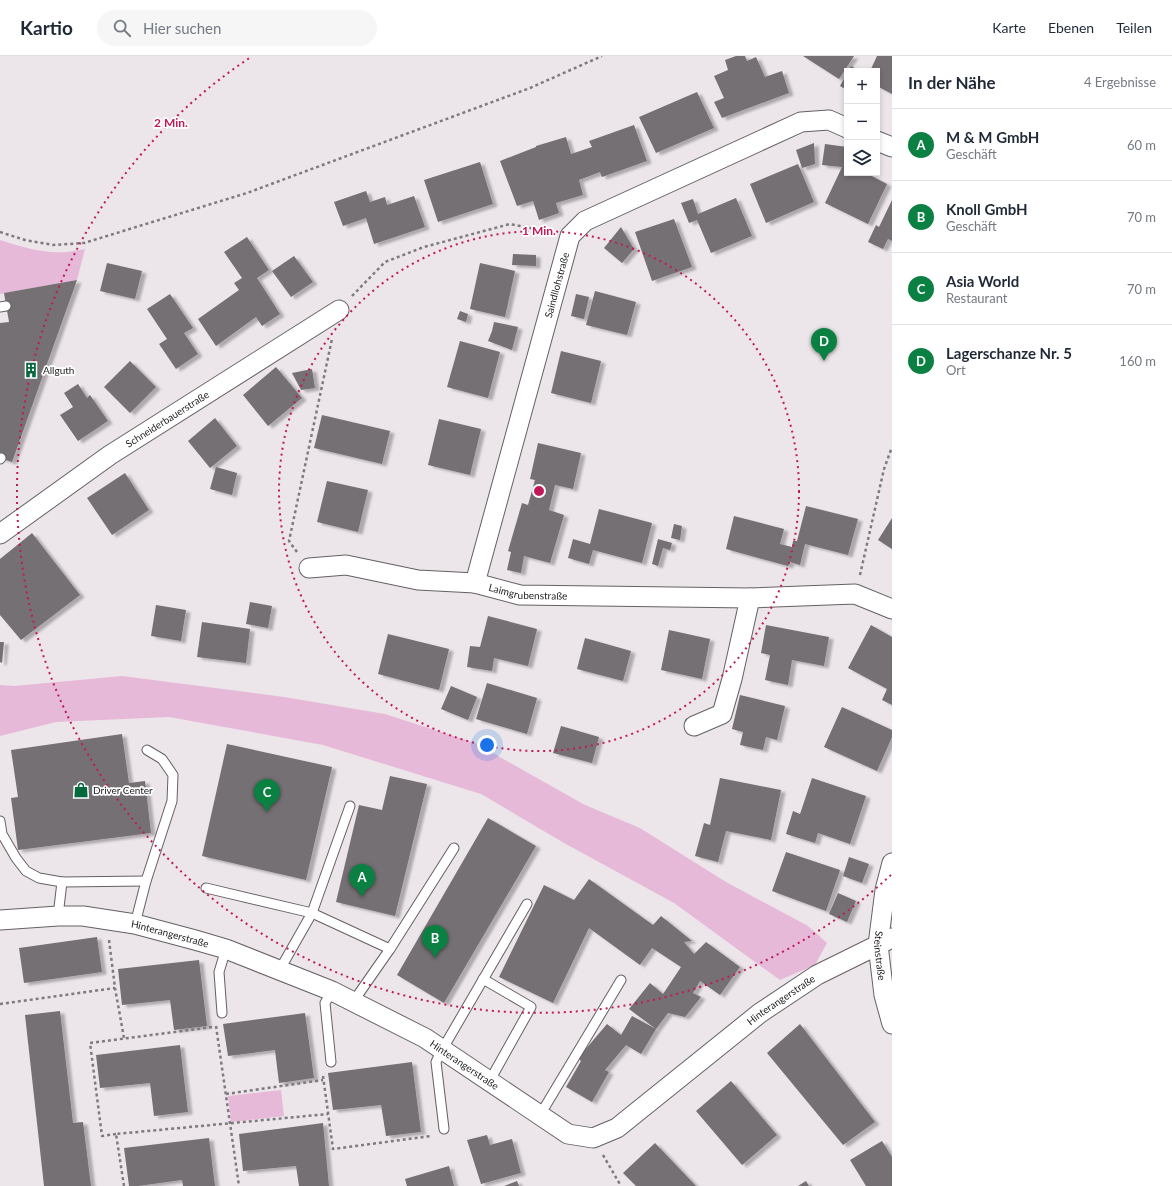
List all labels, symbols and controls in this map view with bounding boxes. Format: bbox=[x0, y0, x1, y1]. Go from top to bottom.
search box bbox=[97, 10, 377, 46]
text: Kartio bbox=[20, 16, 73, 39]
icon: search bbox=[111, 17, 133, 39]
text: Hier suchen bbox=[143, 19, 221, 37]
text: Karte bbox=[992, 19, 1026, 36]
text: Ebenen bbox=[1048, 19, 1094, 36]
text: Teilen bbox=[1116, 19, 1152, 36]
map controls bbox=[844, 68, 880, 176]
button: + bbox=[844, 68, 880, 104]
text: In der Nähe bbox=[908, 72, 996, 93]
text: 4 Ergebnisse bbox=[1084, 74, 1156, 90]
button: − bbox=[844, 104, 880, 140]
text: 2 Min. bbox=[154, 115, 188, 130]
text: M & M GmbH bbox=[946, 128, 1039, 146]
text: A bbox=[916, 137, 926, 153]
text: 60 m bbox=[1127, 137, 1156, 153]
button: layers bbox=[844, 140, 880, 176]
text: Geschäft bbox=[946, 146, 997, 162]
text: Knoll GmbH bbox=[946, 200, 1028, 218]
text: B bbox=[917, 209, 925, 225]
text: 70 m bbox=[1127, 209, 1156, 225]
text: Geschäft bbox=[946, 218, 997, 234]
text: 1 Min. bbox=[522, 223, 556, 238]
street label: Saindllohstraße bbox=[542, 251, 571, 319]
text: Asia World bbox=[946, 272, 1019, 290]
text: C bbox=[917, 281, 925, 297]
text: 70 m bbox=[1127, 281, 1156, 297]
text: Restaurant bbox=[946, 290, 1008, 306]
pin: D bbox=[811, 328, 837, 361]
text: Lagerschanze Nr. 5 bbox=[946, 344, 1072, 362]
text: D bbox=[916, 353, 926, 369]
text: 160 m bbox=[1119, 353, 1156, 369]
building icon: Allguth bbox=[22, 361, 40, 379]
text: Ort bbox=[946, 362, 966, 378]
place label: Allguth bbox=[43, 364, 74, 376]
street label: Schneiderbauerstraße bbox=[123, 388, 211, 450]
centre of rings bbox=[532, 484, 546, 498]
street label: Laimgrubenstraße bbox=[488, 581, 567, 602]
your location bbox=[477, 735, 497, 755]
pin: C bbox=[254, 779, 280, 812]
shop icon: Driver Center bbox=[72, 781, 90, 799]
place label: Driver Center bbox=[93, 784, 153, 796]
pin: A bbox=[349, 864, 375, 897]
street label: Hinterangerstraße bbox=[130, 917, 210, 950]
pin: B bbox=[422, 925, 448, 958]
street label: Steinstraße bbox=[872, 930, 888, 981]
street label: Hinterangerstraße bbox=[744, 972, 817, 1027]
street label: Hinterangerstraße bbox=[428, 1037, 501, 1092]

